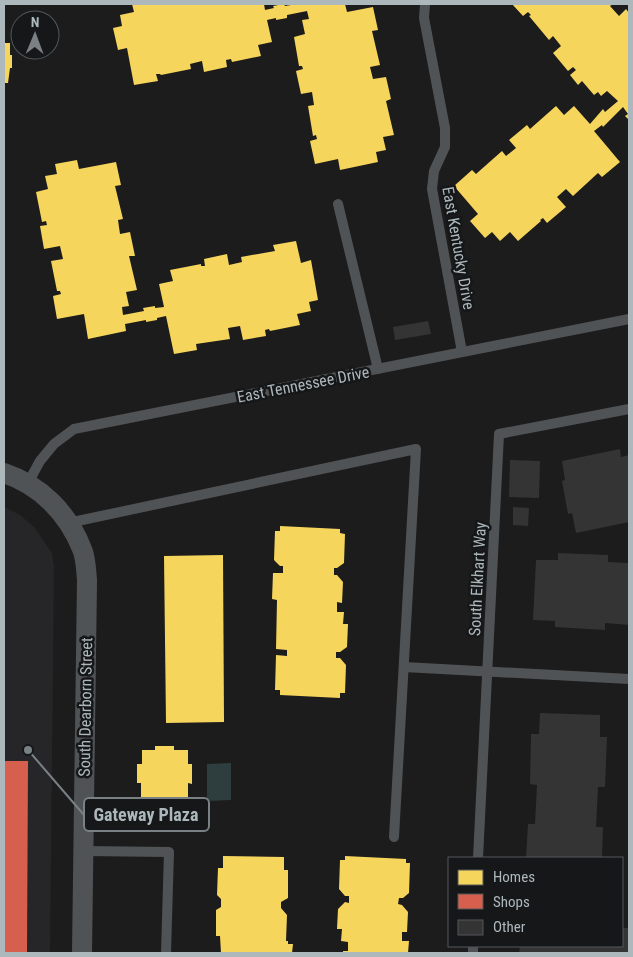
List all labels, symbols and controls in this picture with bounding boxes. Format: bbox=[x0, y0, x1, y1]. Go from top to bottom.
north arrow bbox=[10, 10, 60, 60]
text: N bbox=[31, 14, 40, 30]
street label: East Kentucky Drive bbox=[438, 185, 479, 311]
street label: East Tennessee Drive bbox=[235, 362, 371, 407]
street label: South Elkhart Way bbox=[465, 521, 490, 637]
street label: South Dearborn Street bbox=[75, 637, 96, 777]
callout: Gateway Plaza bbox=[84, 798, 209, 831]
text: Gateway Plaza bbox=[94, 804, 198, 825]
legend bbox=[448, 857, 623, 947]
text: Homes bbox=[493, 868, 535, 886]
text: Shops bbox=[493, 893, 530, 911]
text: Other bbox=[493, 918, 526, 936]

